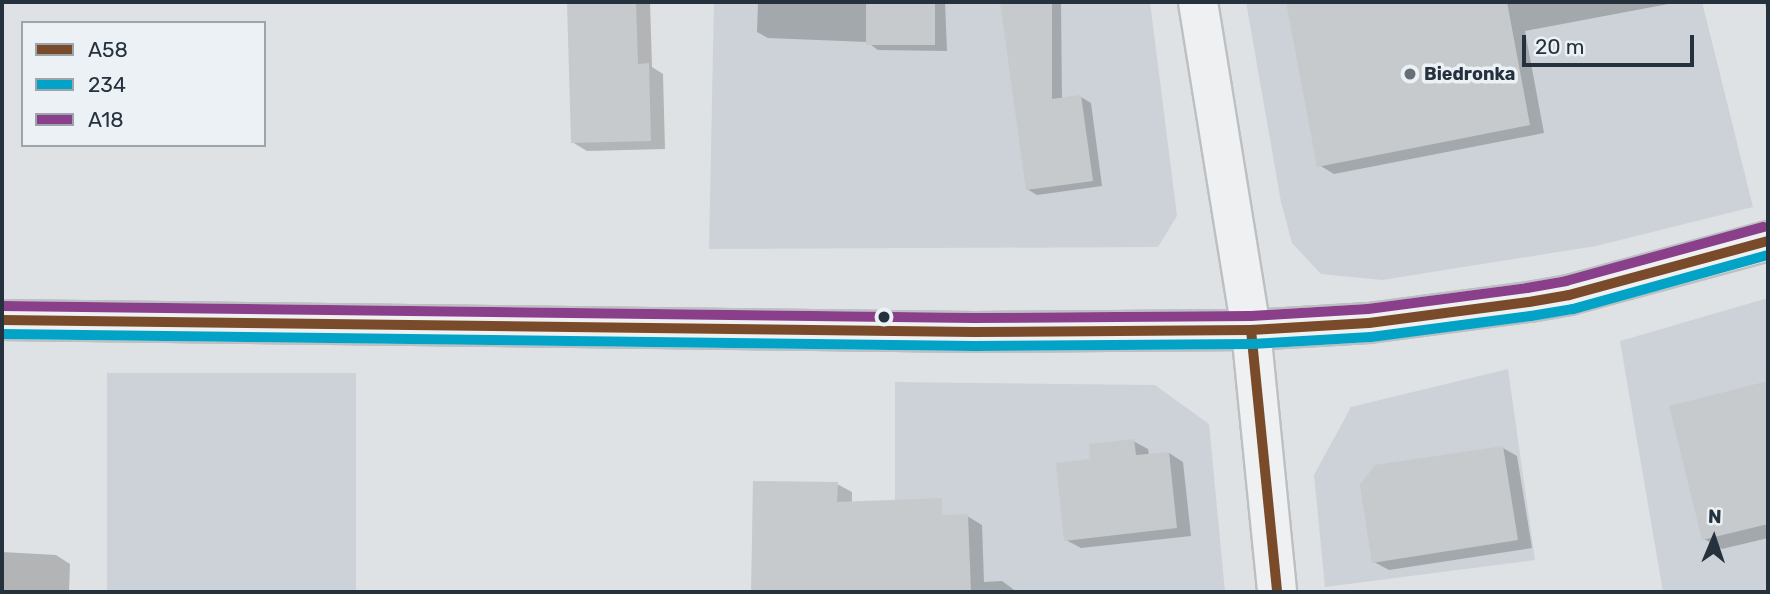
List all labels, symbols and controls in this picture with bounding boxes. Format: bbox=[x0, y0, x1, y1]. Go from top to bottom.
legend bbox=[21, 21, 266, 147]
scale bar bbox=[1525, 21, 1696, 65]
text: 20 m bbox=[1535, 34, 1584, 59]
text: A58 bbox=[88, 37, 128, 62]
place label: Biedronka bbox=[1424, 63, 1515, 85]
marker: Biedronka bbox=[1402, 66, 1418, 82]
text: 234 bbox=[88, 72, 126, 97]
text: A18 bbox=[88, 107, 124, 132]
unlabelled marker bbox=[877, 310, 891, 324]
north arrow bbox=[1679, 503, 1749, 573]
text: N bbox=[1708, 505, 1722, 528]

